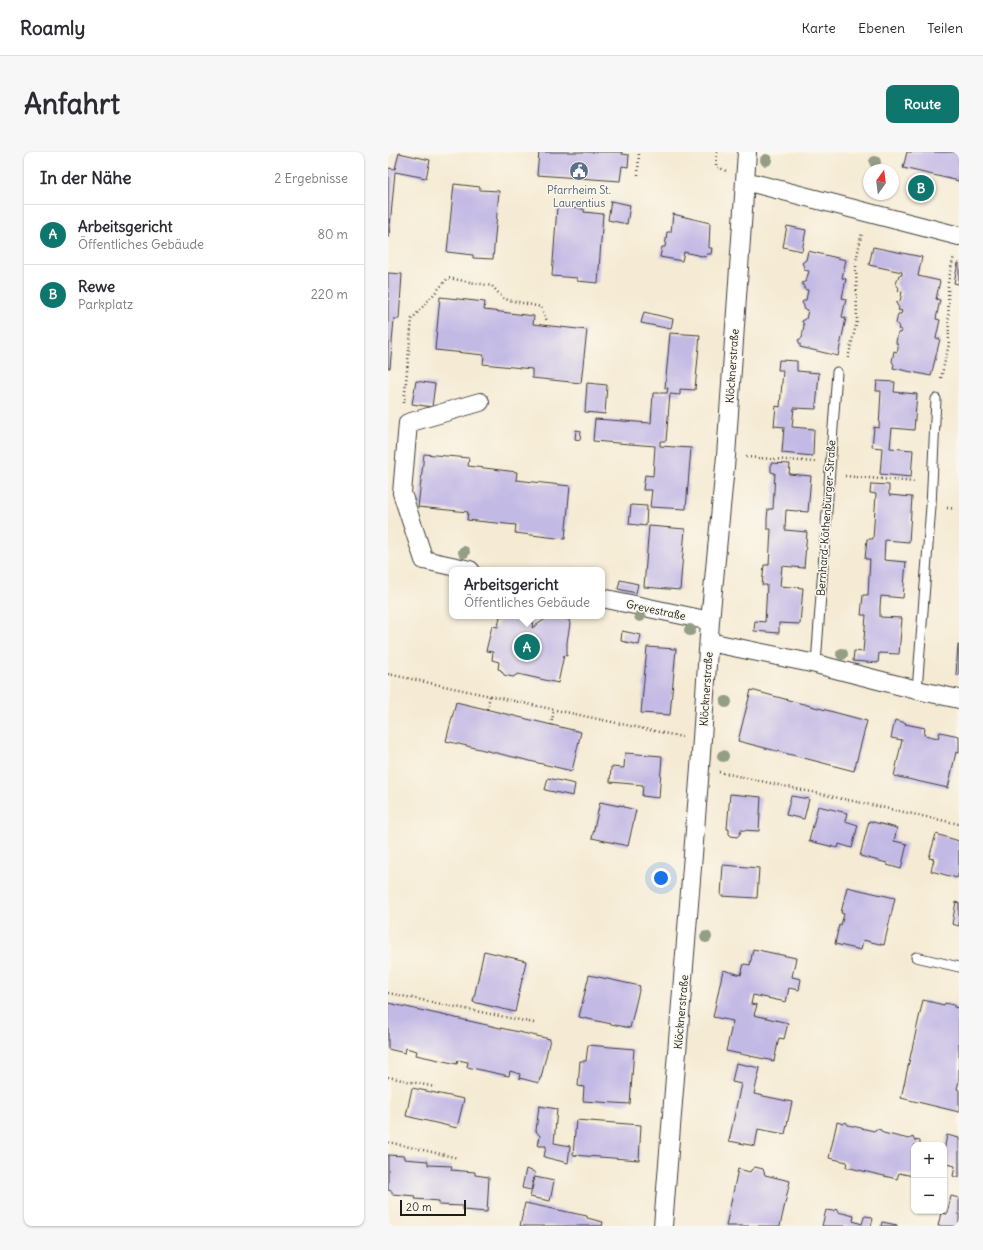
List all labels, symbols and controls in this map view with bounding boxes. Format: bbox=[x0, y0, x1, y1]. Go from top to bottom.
text: Roamly bbox=[20, 16, 85, 40]
text: Karte bbox=[802, 19, 836, 37]
text: Ebenen bbox=[858, 19, 905, 37]
text: Teilen bbox=[927, 19, 963, 37]
button: Route bbox=[886, 85, 959, 123]
text: Anfahrt bbox=[24, 86, 120, 122]
public building icon: Pfarrheim St. Laurentius bbox=[568, 160, 590, 182]
north arrow bbox=[863, 164, 899, 200]
text: In der Nähe bbox=[40, 167, 132, 189]
text: 2 Ergebnisse bbox=[274, 170, 348, 187]
pin: B bbox=[908, 173, 934, 203]
place label: Pfarrheim St. Laurentius bbox=[547, 183, 611, 210]
text: Arbeitsgericht bbox=[78, 217, 173, 236]
text: A bbox=[49, 226, 57, 243]
text: 80 m bbox=[317, 226, 348, 243]
text: Öffentliches Gebäude bbox=[78, 236, 204, 253]
text: Rewe bbox=[78, 277, 115, 296]
text: B bbox=[49, 286, 57, 303]
text: 220 m bbox=[311, 286, 348, 303]
text: Parkplatz bbox=[78, 296, 133, 313]
street label: Klöcknerstraße bbox=[722, 328, 742, 404]
street label: Bernhard-Köthenbürger-Straße bbox=[814, 439, 838, 597]
popup bbox=[449, 567, 605, 619]
text: Arbeitsgericht bbox=[464, 575, 558, 594]
text: Öffentliches Gebäude bbox=[464, 594, 590, 611]
street label: Grevestraße bbox=[625, 597, 687, 623]
pin: A bbox=[514, 632, 540, 662]
street label: Klöcknerstraße bbox=[696, 651, 716, 727]
your location bbox=[651, 868, 671, 888]
street label: Klöcknerstraße bbox=[671, 974, 691, 1050]
map controls bbox=[911, 1142, 947, 1214]
button: + bbox=[911, 1142, 947, 1178]
button: − bbox=[911, 1178, 947, 1214]
scale bar bbox=[400, 1198, 466, 1217]
text: 20 m bbox=[406, 1200, 432, 1214]

